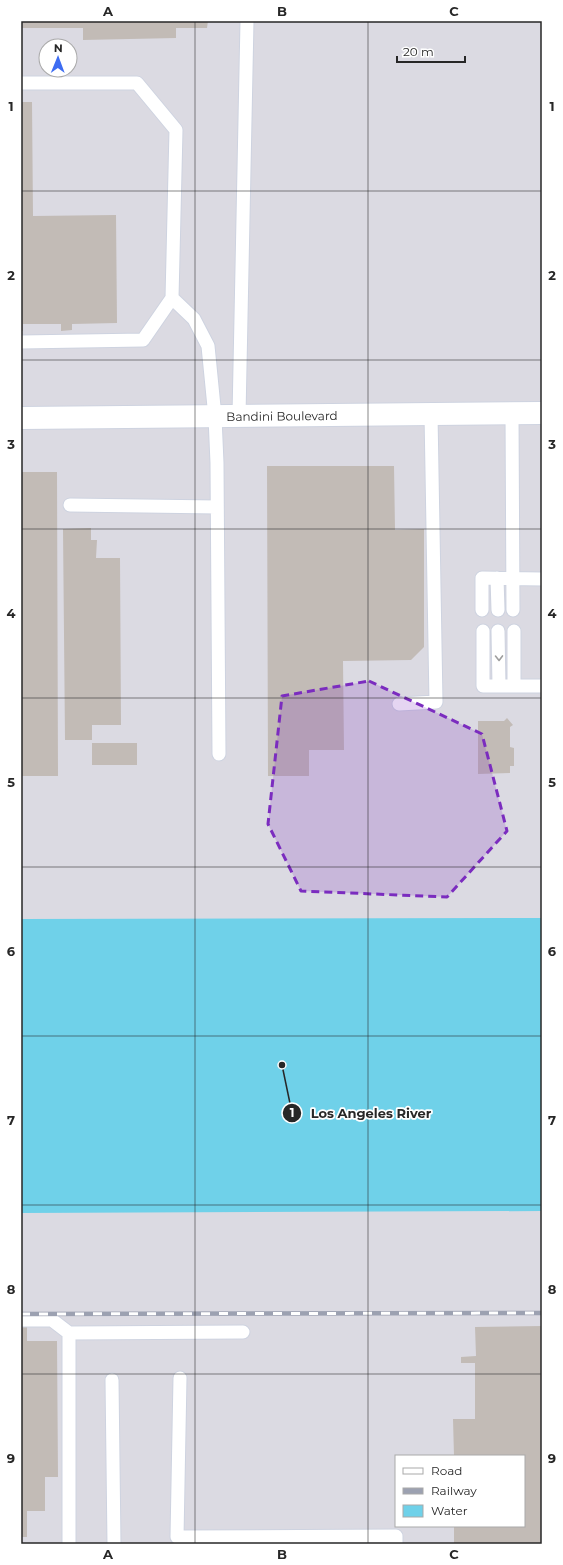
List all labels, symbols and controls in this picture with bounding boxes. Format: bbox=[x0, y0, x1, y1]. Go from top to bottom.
text: A bbox=[102, 3, 114, 19]
text: B bbox=[277, 3, 287, 19]
text: C bbox=[449, 3, 459, 19]
north arrow bbox=[38, 38, 78, 78]
scale bar bbox=[397, 38, 465, 64]
text: N bbox=[54, 41, 63, 55]
text: 20 m bbox=[403, 44, 434, 59]
text: 1 bbox=[8, 98, 14, 114]
text: 1 bbox=[549, 98, 555, 114]
text: 2 bbox=[7, 267, 15, 283]
text: 2 bbox=[548, 267, 556, 283]
street label: Bandini Boulevard bbox=[226, 407, 338, 424]
text: 3 bbox=[6, 436, 15, 452]
text: 3 bbox=[547, 436, 556, 452]
text: 4 bbox=[7, 605, 16, 621]
text: 4 bbox=[548, 605, 557, 621]
one-way arrow bbox=[495, 655, 503, 661]
text: 5 bbox=[7, 774, 15, 790]
text: 5 bbox=[548, 774, 556, 790]
text: 6 bbox=[7, 943, 16, 959]
text: 6 bbox=[548, 943, 557, 959]
callout: Los Angeles River bbox=[282, 1101, 439, 1126]
text: 1 bbox=[290, 1105, 294, 1120]
text: Los Angeles River bbox=[311, 1105, 432, 1121]
text: 7 bbox=[7, 1112, 15, 1128]
text: 7 bbox=[548, 1112, 556, 1128]
text: 8 bbox=[7, 1281, 16, 1297]
text: 8 bbox=[548, 1281, 557, 1297]
text: 9 bbox=[7, 1450, 15, 1466]
text: 9 bbox=[548, 1450, 556, 1466]
legend bbox=[395, 1455, 525, 1527]
text: Road bbox=[431, 1463, 462, 1478]
text: Railway bbox=[431, 1483, 477, 1498]
text: Water bbox=[431, 1503, 468, 1518]
text: A bbox=[102, 1546, 114, 1562]
text: B bbox=[277, 1546, 287, 1562]
text: C bbox=[449, 1546, 459, 1562]

